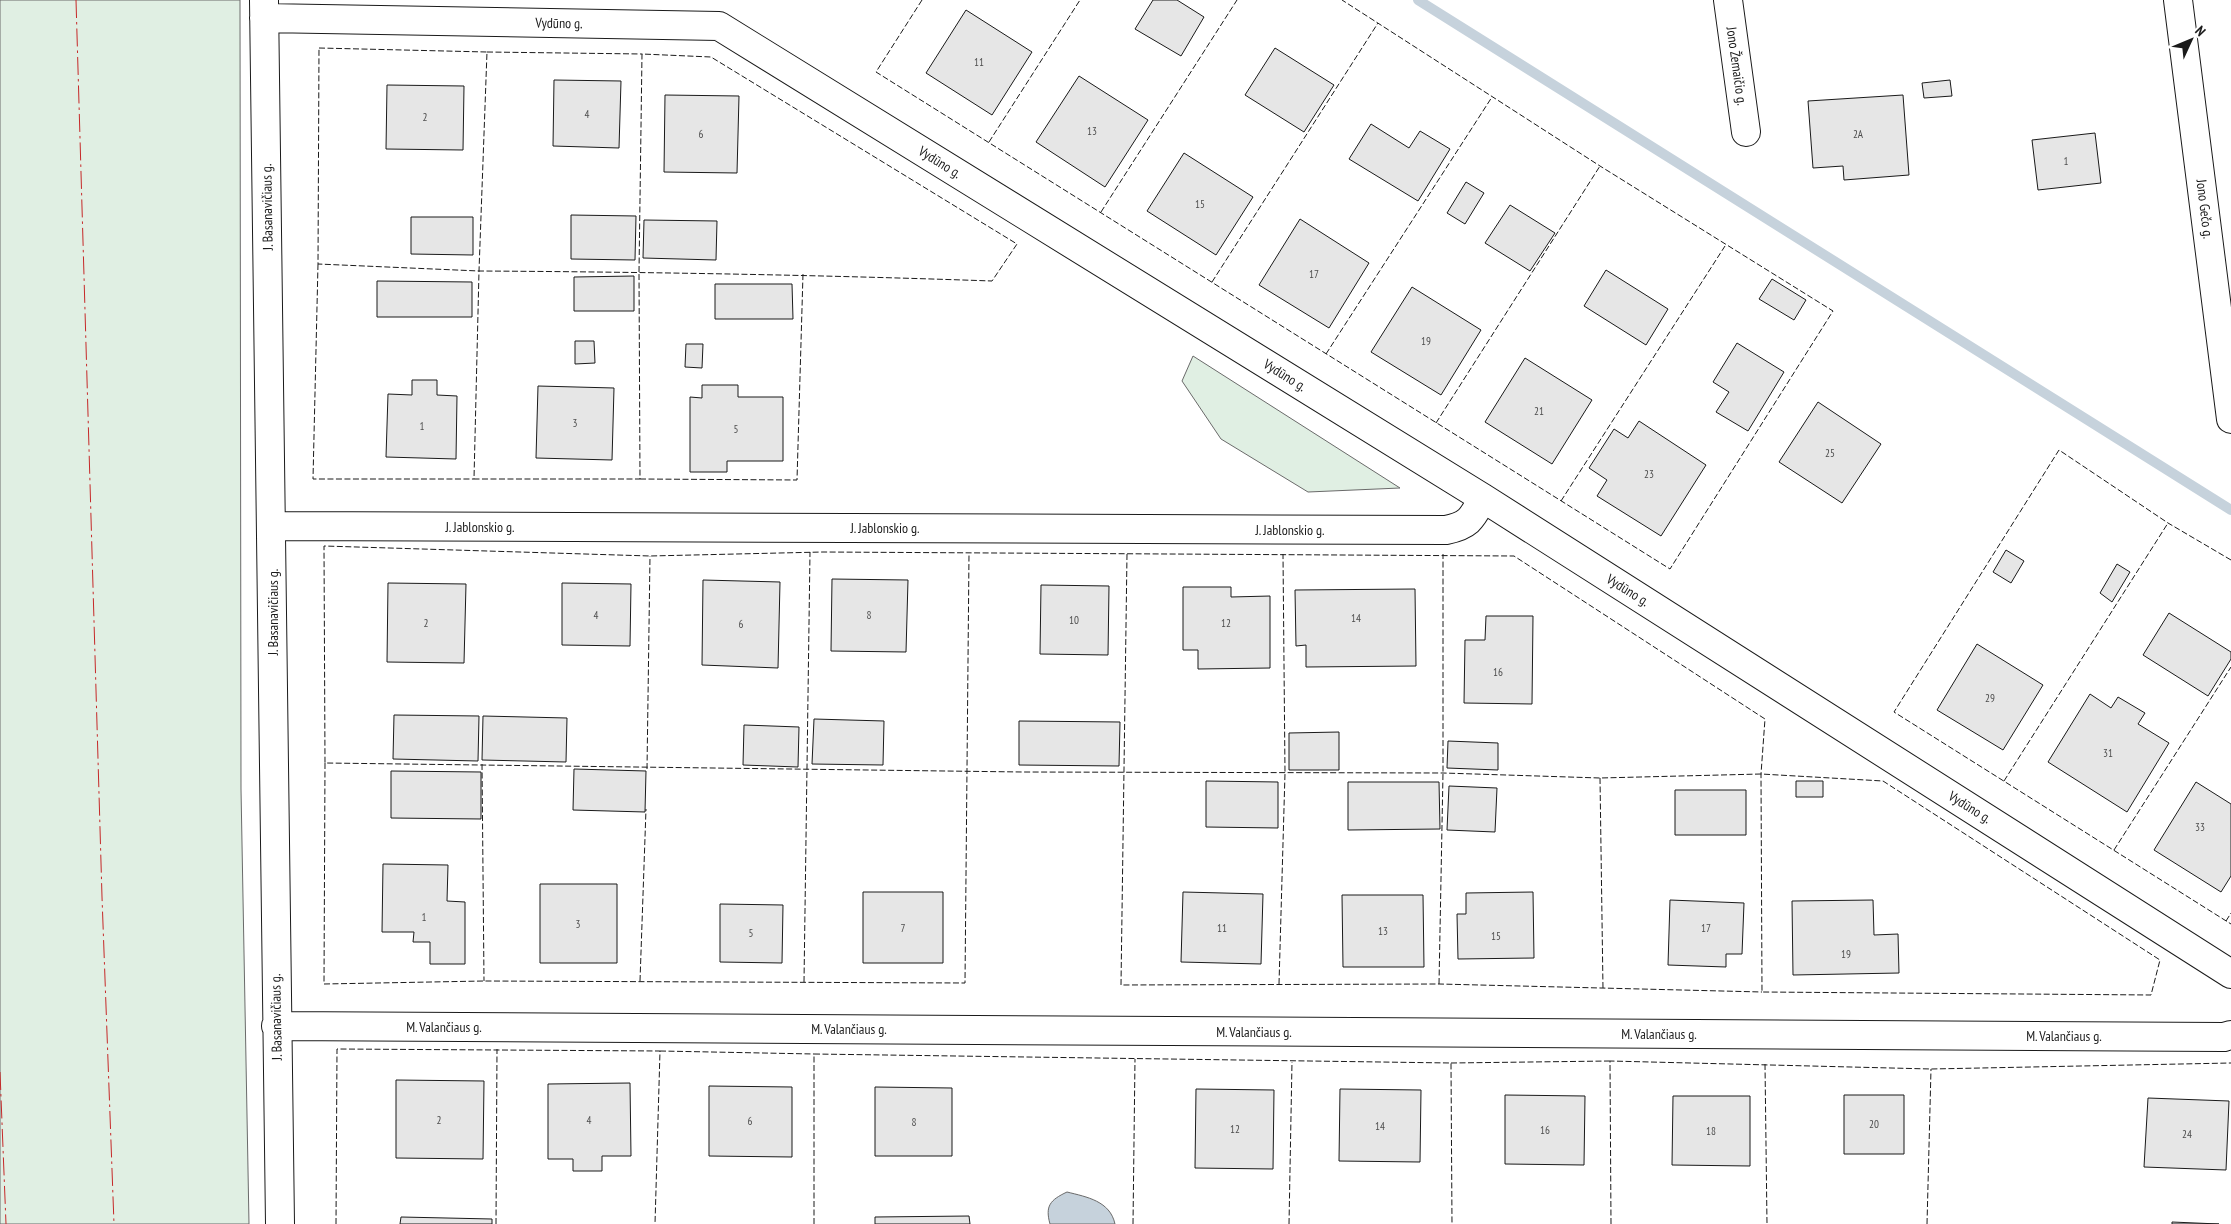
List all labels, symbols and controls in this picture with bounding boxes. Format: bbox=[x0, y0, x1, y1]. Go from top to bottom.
street label: Vydūno g. bbox=[534, 14, 583, 32]
north arrow bbox=[2166, 15, 2216, 65]
text: N bbox=[2191, 22, 2209, 40]
street label: Jono Žemaičio g. bbox=[1722, 25, 1751, 106]
house number: 11 bbox=[974, 55, 984, 69]
house number: 4 bbox=[585, 107, 590, 121]
house number: 2 bbox=[423, 110, 428, 124]
house number: 13 bbox=[1087, 124, 1097, 138]
house number: 6 bbox=[699, 127, 704, 141]
house number: 2A bbox=[1853, 127, 1864, 141]
street label: Vydūno g. bbox=[914, 141, 965, 182]
house number: 1 bbox=[2064, 154, 2069, 168]
street label: J. Basanavičiaus g. bbox=[257, 164, 277, 251]
street label: Jono Gečo g. bbox=[2192, 177, 2218, 240]
house number: 15 bbox=[1195, 197, 1205, 211]
house number: 17 bbox=[1309, 267, 1319, 281]
house number: 19 bbox=[1421, 334, 1431, 348]
street label: Vydūno g. bbox=[1259, 354, 1310, 395]
house number: 21 bbox=[1534, 404, 1544, 418]
house number: 3 bbox=[573, 416, 578, 430]
house number: 1 bbox=[420, 419, 425, 433]
house number: 5 bbox=[734, 422, 739, 436]
house number: 25 bbox=[1825, 446, 1835, 460]
house number: 23 bbox=[1644, 467, 1654, 481]
street label: J. Jablonskio g. bbox=[444, 518, 515, 536]
street label: J. Jablonskio g. bbox=[849, 519, 920, 537]
street label: J. Jablonskio g. bbox=[1254, 521, 1325, 539]
street label: J. Basanavičiaus g. bbox=[264, 569, 282, 656]
street label: Vydūno g. bbox=[1602, 569, 1653, 610]
house number: 4 bbox=[594, 608, 599, 622]
house number: 8 bbox=[867, 608, 872, 622]
house number: 14 bbox=[1351, 611, 1361, 625]
house number: 10 bbox=[1069, 613, 1079, 627]
house number: 2 bbox=[424, 616, 429, 630]
house number: 12 bbox=[1221, 616, 1231, 630]
house number: 6 bbox=[739, 617, 744, 631]
house number: 16 bbox=[1493, 665, 1503, 679]
house number: 29 bbox=[1985, 691, 1995, 705]
house number: 31 bbox=[2103, 746, 2113, 760]
street label: Vydūno g. bbox=[1944, 786, 1995, 827]
house number: 33 bbox=[2195, 820, 2205, 834]
house number: 1 bbox=[422, 910, 427, 924]
house number: 3 bbox=[576, 917, 581, 931]
house number: 7 bbox=[901, 921, 906, 935]
house number: 11 bbox=[1217, 921, 1227, 935]
house number: 17 bbox=[1701, 921, 1711, 935]
house number: 13 bbox=[1378, 924, 1388, 938]
house number: 5 bbox=[749, 926, 754, 940]
house number: 15 bbox=[1491, 929, 1501, 943]
house number: 19 bbox=[1841, 947, 1851, 961]
street label: J. Basanavičiaus g. bbox=[266, 974, 286, 1061]
street label: M. Valančiaus g. bbox=[406, 1018, 482, 1036]
street label: M. Valančiaus g. bbox=[811, 1020, 887, 1038]
street label: M. Valančiaus g. bbox=[1216, 1023, 1292, 1041]
street label: M. Valančiaus g. bbox=[1621, 1025, 1697, 1043]
street label: M. Valančiaus g. bbox=[2026, 1027, 2102, 1045]
house number: 2 bbox=[437, 1113, 442, 1127]
house number: 4 bbox=[587, 1113, 592, 1127]
house number: 6 bbox=[748, 1114, 753, 1128]
house number: 8 bbox=[912, 1115, 917, 1129]
house number: 20 bbox=[1869, 1117, 1879, 1131]
house number: 14 bbox=[1375, 1119, 1385, 1133]
house number: 12 bbox=[1230, 1122, 1240, 1136]
house number: 16 bbox=[1540, 1123, 1550, 1137]
house number: 18 bbox=[1706, 1124, 1716, 1138]
house number: 24 bbox=[2182, 1127, 2192, 1141]

